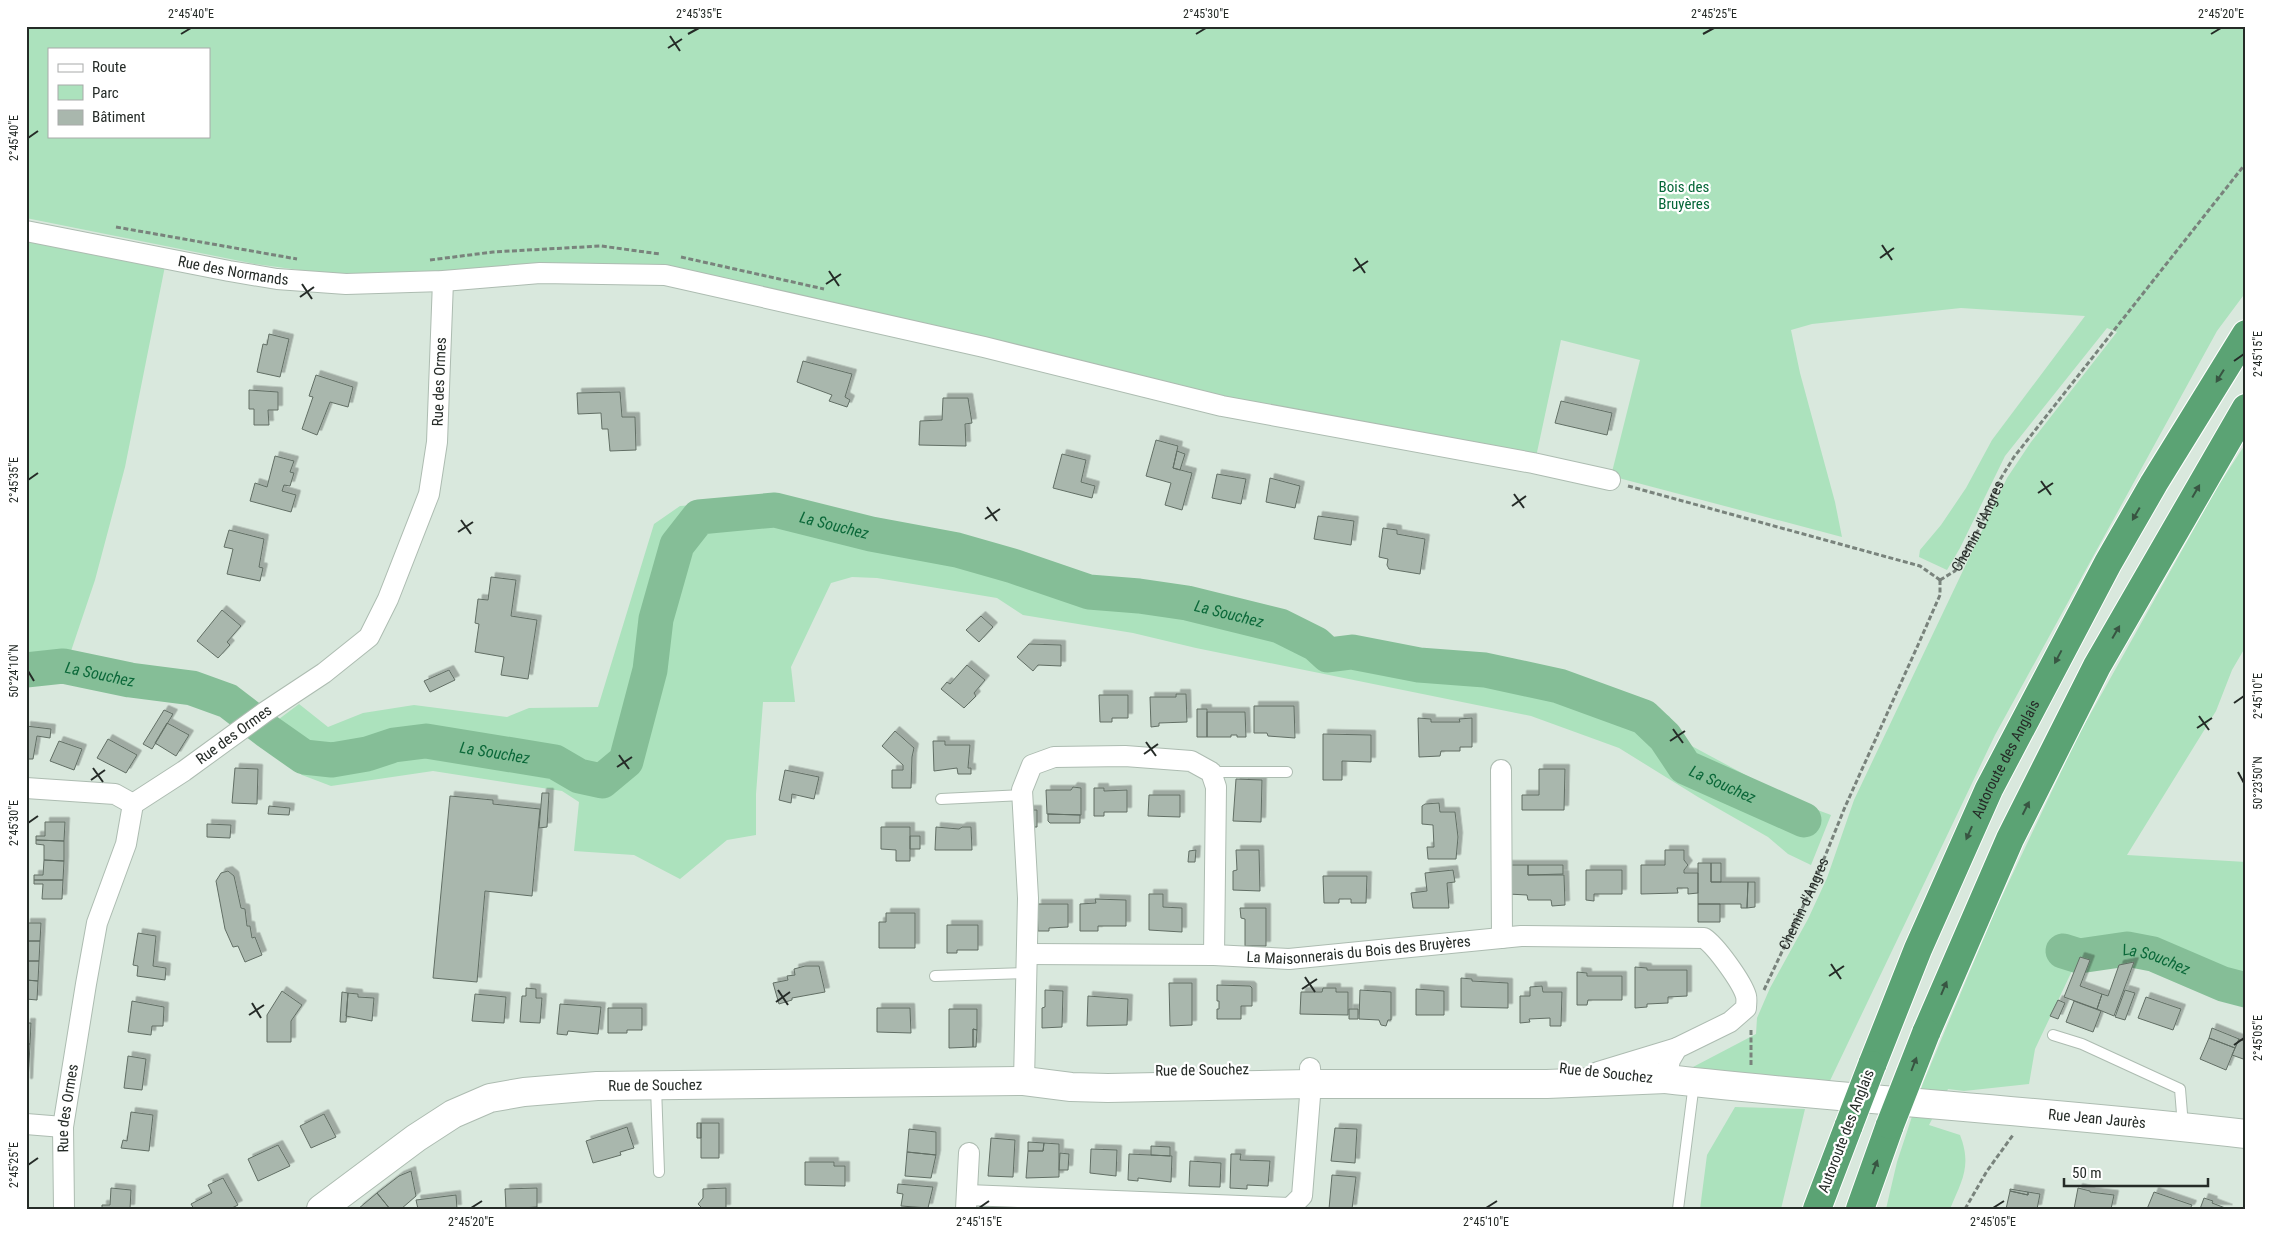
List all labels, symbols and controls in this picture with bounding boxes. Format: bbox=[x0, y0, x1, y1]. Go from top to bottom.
text: 2°45'40"E bbox=[168, 7, 214, 21]
text: 2°45'35"E bbox=[676, 7, 722, 21]
text: 2°45'30"E bbox=[1183, 7, 1229, 21]
text: 2°45'25"E bbox=[1691, 7, 1737, 21]
text: 2°45'20"E bbox=[2198, 7, 2244, 21]
legend bbox=[48, 48, 210, 138]
text: Route bbox=[92, 58, 126, 76]
text: Parc bbox=[92, 84, 119, 102]
text: Bâtiment bbox=[92, 108, 145, 126]
text: 2°45'40"E bbox=[7, 115, 21, 161]
park label: Bois des Bruyères bbox=[1658, 178, 1710, 213]
street label: Rue des Normands bbox=[176, 252, 289, 289]
text: 2°45'15"E bbox=[2251, 331, 2265, 377]
street label: Rue des Ormes bbox=[429, 337, 450, 427]
one-way arrow bbox=[2216, 369, 2225, 382]
text: 2°45'35"E bbox=[7, 457, 21, 503]
street label: Chemin d'Angres bbox=[1948, 478, 2008, 575]
one-way arrow bbox=[2192, 484, 2201, 497]
water label: La Souchez bbox=[798, 508, 871, 543]
one-way arrow bbox=[2131, 508, 2140, 521]
water label: La Souchez bbox=[1193, 596, 1266, 632]
one-way arrow bbox=[2112, 625, 2120, 640]
text: 50°24'10"N bbox=[7, 644, 21, 698]
one-way arrow bbox=[2054, 650, 2062, 664]
water label: La Souchez bbox=[63, 658, 136, 691]
text: 2°45'10"E bbox=[2251, 673, 2265, 719]
street label: Autoroute des Anglais bbox=[1968, 697, 2043, 821]
street label: Rue des Ormes bbox=[192, 701, 275, 768]
water label: La Souchez bbox=[458, 738, 531, 768]
text: 50°23'50"N bbox=[2251, 756, 2265, 810]
water label: La Souchez bbox=[1686, 761, 1759, 807]
text: 2°45'30"E bbox=[7, 800, 21, 846]
one-way arrow bbox=[2022, 801, 2030, 815]
one-way arrow bbox=[1965, 826, 1973, 840]
street label: Chemin d'Angres bbox=[1775, 855, 1832, 953]
street label: La Maisonnerais du Bois des Bruyères bbox=[1246, 932, 1471, 968]
water label: La Souchez bbox=[2121, 940, 2193, 979]
one-way arrow bbox=[1941, 981, 1949, 995]
text: 2°45'05"E bbox=[2251, 1015, 2265, 1061]
one-way arrow bbox=[1911, 1056, 1918, 1071]
street label: Rue de Souchez bbox=[1558, 1059, 1654, 1087]
street label: Rue de Souchez bbox=[1155, 1060, 1249, 1080]
street label: Rue des Ormes bbox=[54, 1063, 82, 1153]
street label: Autoroute des Anglais bbox=[1814, 1067, 1878, 1195]
street label: Rue de Souchez bbox=[608, 1076, 702, 1095]
street label: Rue Jean Jaurès bbox=[2047, 1105, 2147, 1132]
text: 2°45'25"E bbox=[7, 1142, 21, 1188]
scale bar bbox=[2064, 1155, 2208, 1187]
one-way arrow bbox=[1871, 1159, 1879, 1174]
text: 50 m bbox=[2072, 1164, 2102, 1182]
text: 2°45'20"E bbox=[448, 1215, 494, 1229]
text: 2°45'15"E bbox=[956, 1215, 1002, 1229]
text: 2°45'10"E bbox=[1463, 1215, 1509, 1229]
text: 2°45'05"E bbox=[1970, 1215, 2016, 1229]

